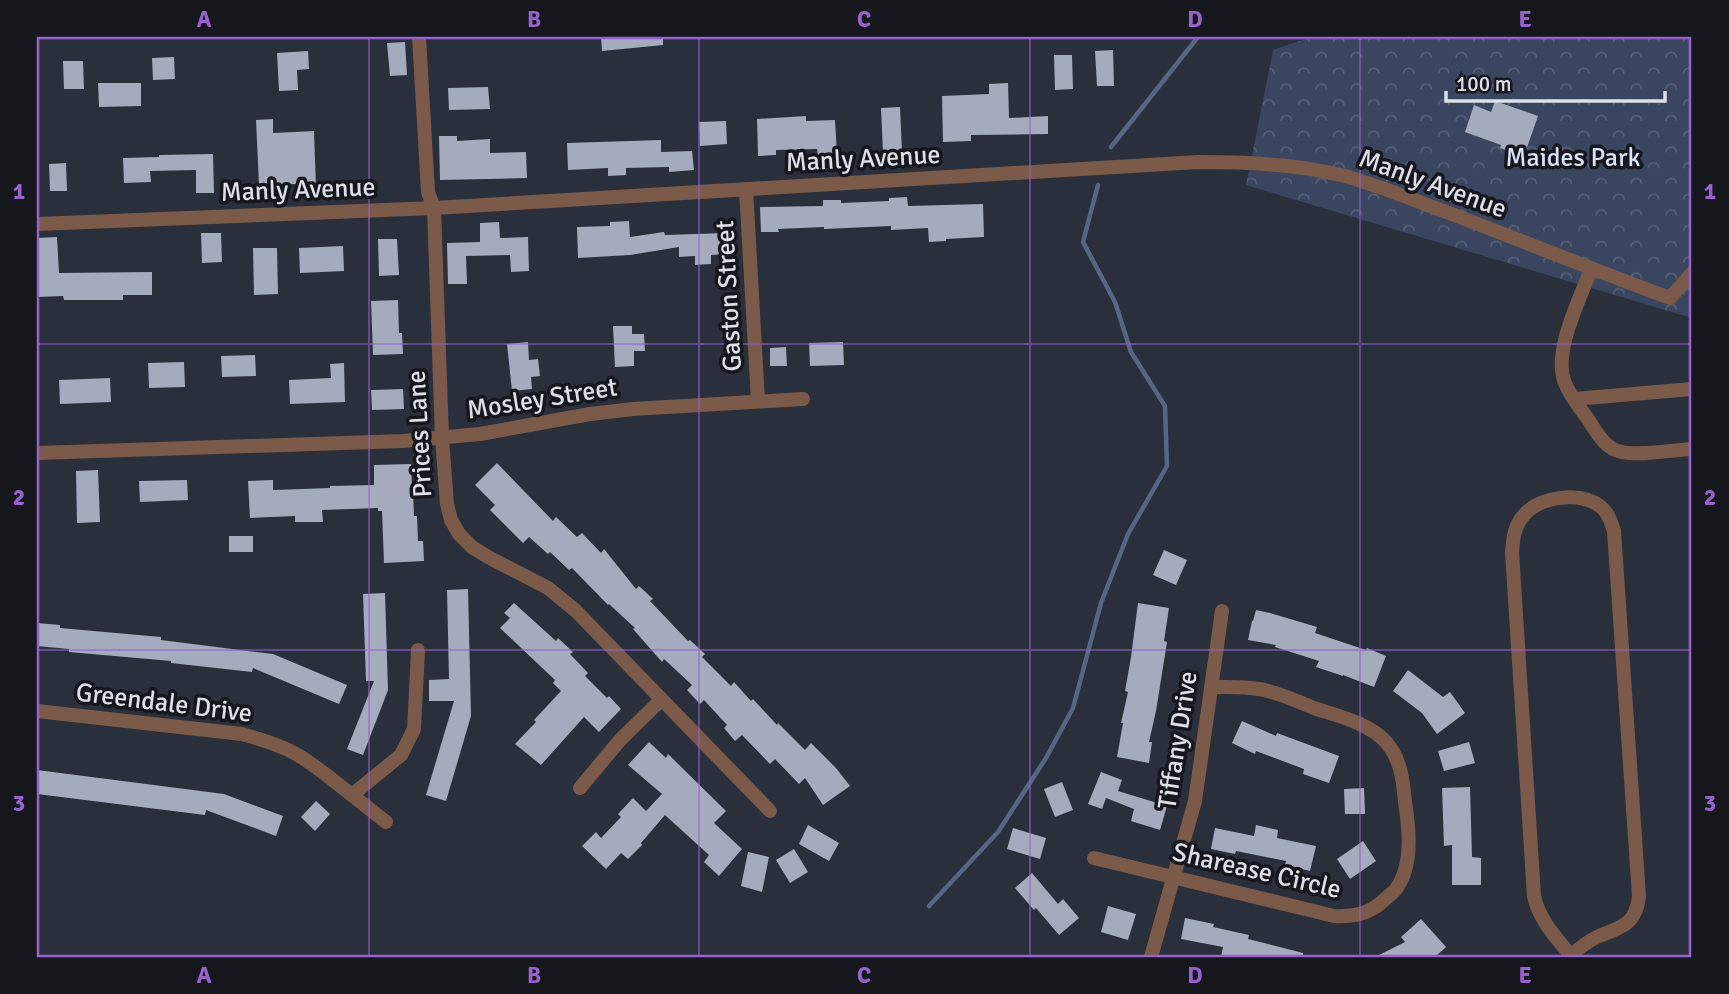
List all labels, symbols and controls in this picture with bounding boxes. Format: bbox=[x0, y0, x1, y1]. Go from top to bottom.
text: A bbox=[197, 5, 212, 34]
text: B bbox=[527, 5, 541, 34]
text: C bbox=[857, 5, 871, 34]
text: D bbox=[1187, 5, 1203, 34]
text: E bbox=[1518, 5, 1532, 34]
scale bar bbox=[1446, 60, 1664, 104]
text: 100 m bbox=[1456, 71, 1511, 97]
street label: Manly Avenue bbox=[785, 139, 941, 179]
street label: Manly Avenue bbox=[1354, 142, 1511, 225]
park label: Maides Park bbox=[1505, 142, 1641, 174]
street label: Manly Avenue bbox=[220, 171, 376, 209]
text: 1 bbox=[13, 177, 25, 206]
text: 1 bbox=[1704, 177, 1716, 206]
street label: Gaston Street bbox=[709, 220, 749, 372]
street label: Prices Lane bbox=[401, 370, 439, 498]
street label: Mosley Street bbox=[465, 371, 620, 427]
text: 2 bbox=[13, 483, 25, 512]
text: 2 bbox=[1704, 483, 1716, 512]
street label: Tiffany Drive bbox=[1151, 669, 1205, 811]
street label: Greendale Drive bbox=[74, 676, 254, 730]
text: 3 bbox=[13, 789, 25, 818]
text: 3 bbox=[1704, 789, 1716, 818]
street label: Sharease Circle bbox=[1170, 836, 1344, 906]
text: A bbox=[197, 961, 212, 990]
text: B bbox=[527, 961, 541, 990]
text: C bbox=[857, 961, 871, 990]
text: D bbox=[1187, 961, 1203, 990]
text: E bbox=[1518, 961, 1532, 990]

